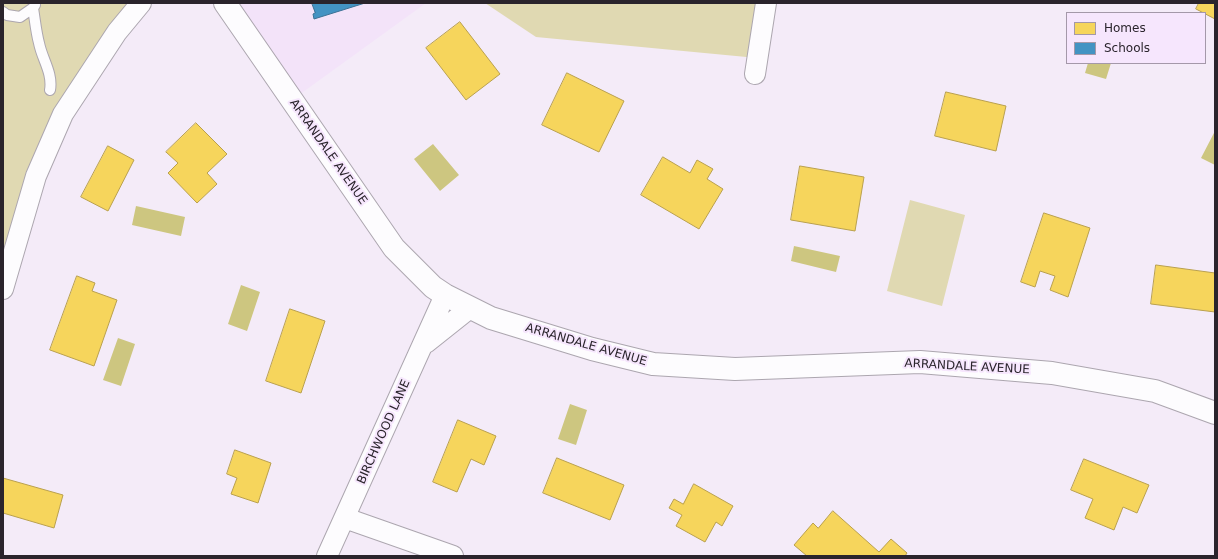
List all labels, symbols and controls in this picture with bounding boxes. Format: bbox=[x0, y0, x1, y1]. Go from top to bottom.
legend bbox=[1066, 12, 1206, 64]
text: Homes bbox=[1104, 21, 1146, 35]
text: Schools bbox=[1104, 41, 1150, 55]
street label: ARRANDALE AVENUE bbox=[286, 96, 370, 208]
street label: ARRANDALE AVENUE bbox=[524, 321, 648, 369]
street label: ARRANDALE AVENUE bbox=[904, 357, 1030, 377]
street label: BIRCHWOOD LANE bbox=[355, 378, 413, 486]

